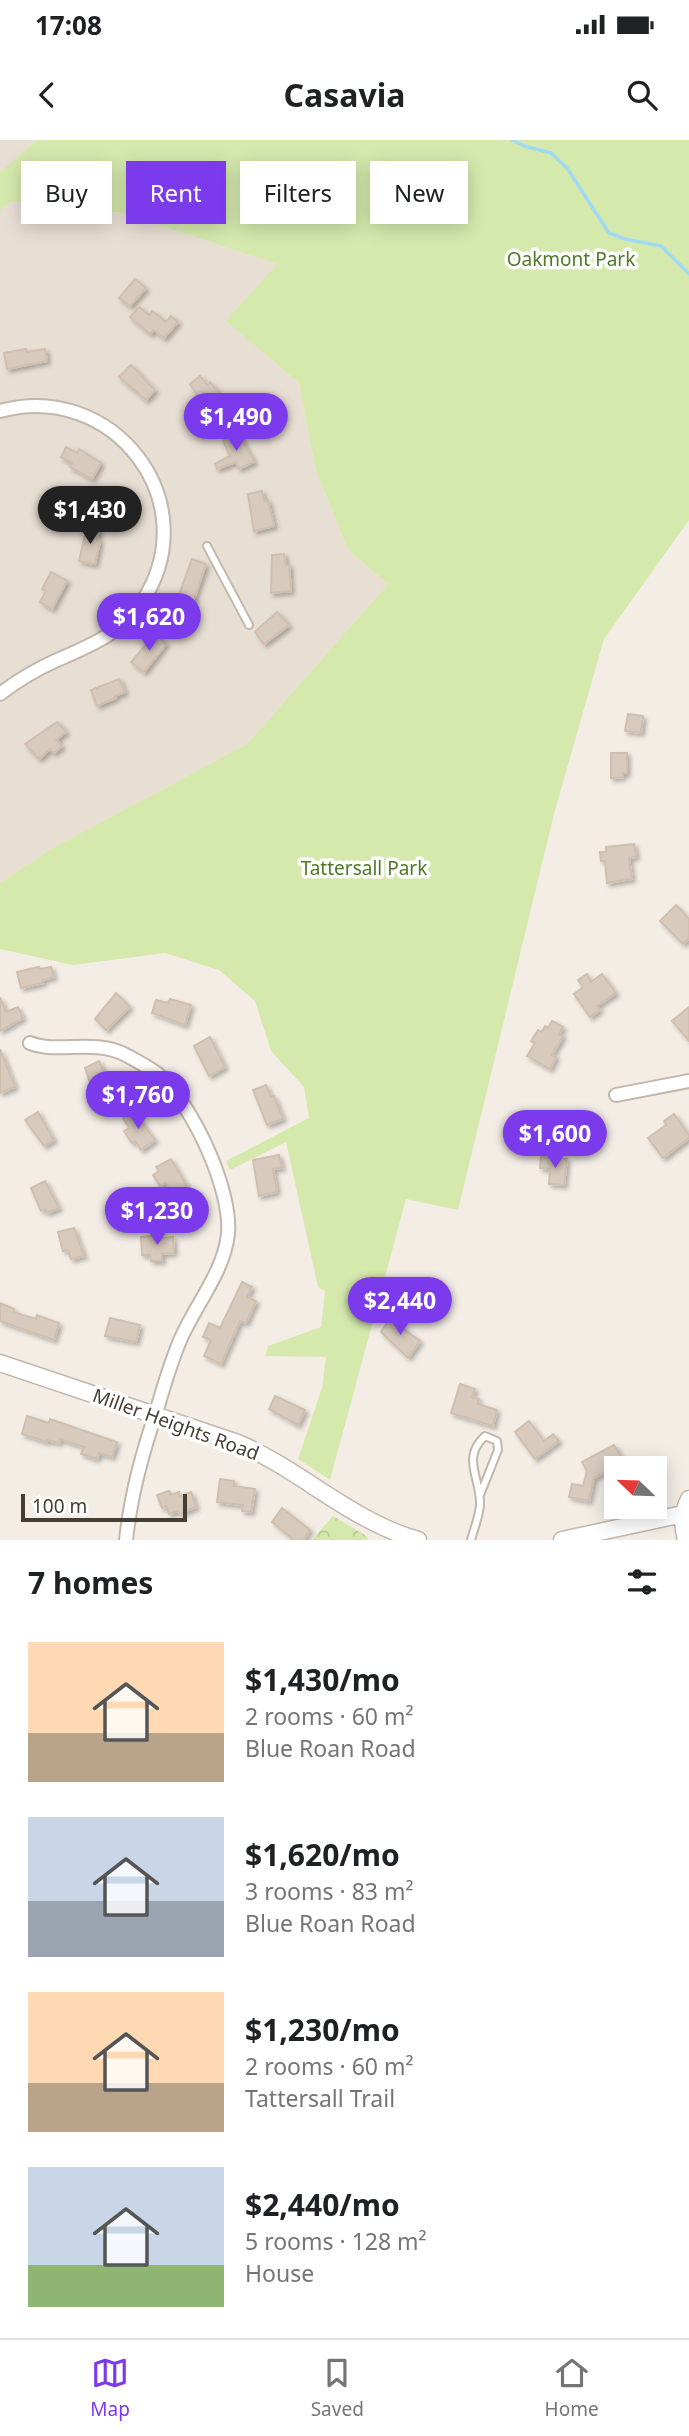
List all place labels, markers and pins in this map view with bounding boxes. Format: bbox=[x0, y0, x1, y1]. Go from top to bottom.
pin: $1,490 bbox=[179, 394, 293, 453]
pin: $1,430 bbox=[33, 486, 147, 546]
pin: $1,620 bbox=[92, 594, 206, 653]
pin: $1,760 bbox=[81, 1072, 195, 1131]
pin: $1,600 bbox=[498, 1110, 612, 1170]
pin: $1,230 bbox=[100, 1188, 214, 1247]
pin: $2,440 bbox=[343, 1278, 457, 1337]

